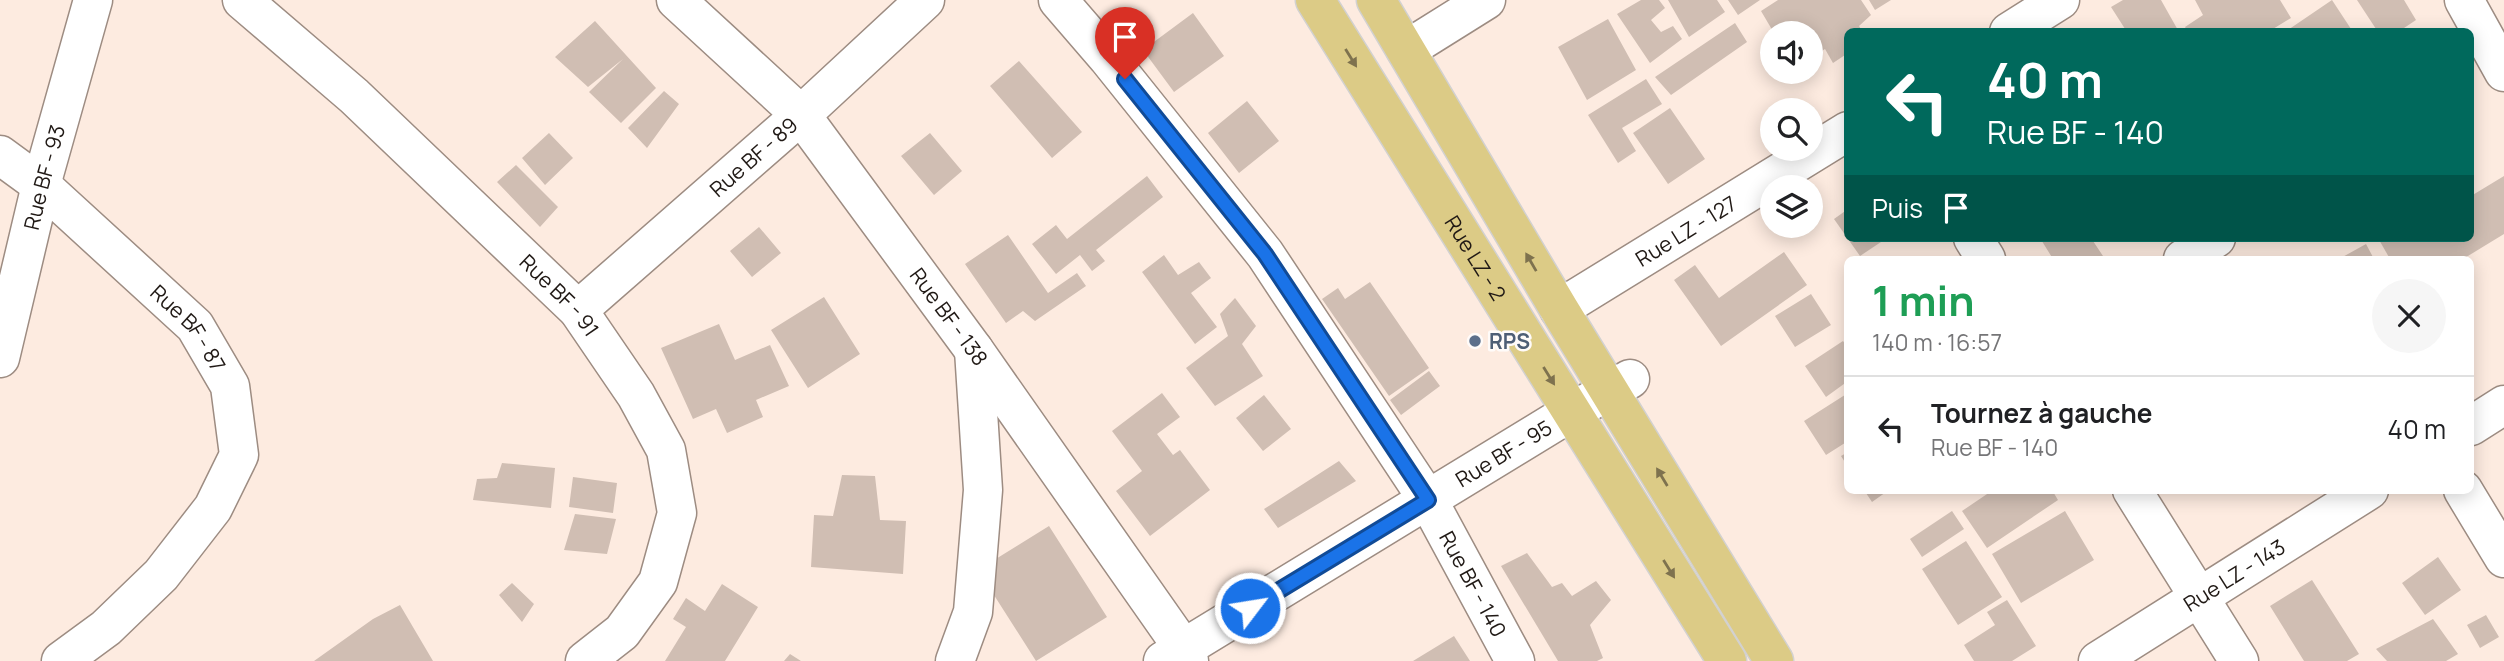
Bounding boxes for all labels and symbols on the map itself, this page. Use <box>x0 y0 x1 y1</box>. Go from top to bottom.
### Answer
pin <box>1095 7 1155 79</box>
one-way arrow <box>1344 48 1357 68</box>
street label: Rue BF - 89 <box>703 110 803 203</box>
street label: Rue BF - 93 <box>17 122 71 233</box>
street label: Rue LZ - 127 <box>1630 189 1742 273</box>
street label: Rue LZ - 2 <box>1439 210 1513 306</box>
street label: Rue BF - 91 <box>514 248 606 342</box>
one-way arrow <box>1525 252 1538 271</box>
street label: Rue BF - 138 <box>904 262 995 371</box>
street label: Rue BF - 87 <box>145 278 232 376</box>
place label: RPS <box>1489 327 1530 355</box>
marker: RPS <box>1467 333 1483 349</box>
one-way arrow <box>1542 366 1555 386</box>
street label: Rue BF - 95 <box>1450 413 1557 493</box>
one-way arrow <box>1656 467 1669 487</box>
street label: Rue BF - 140 <box>1433 526 1513 642</box>
street label: Rue LZ - 143 <box>2178 532 2290 618</box>
one-way arrow <box>1663 559 1676 578</box>
position arrow <box>1213 571 1287 645</box>

